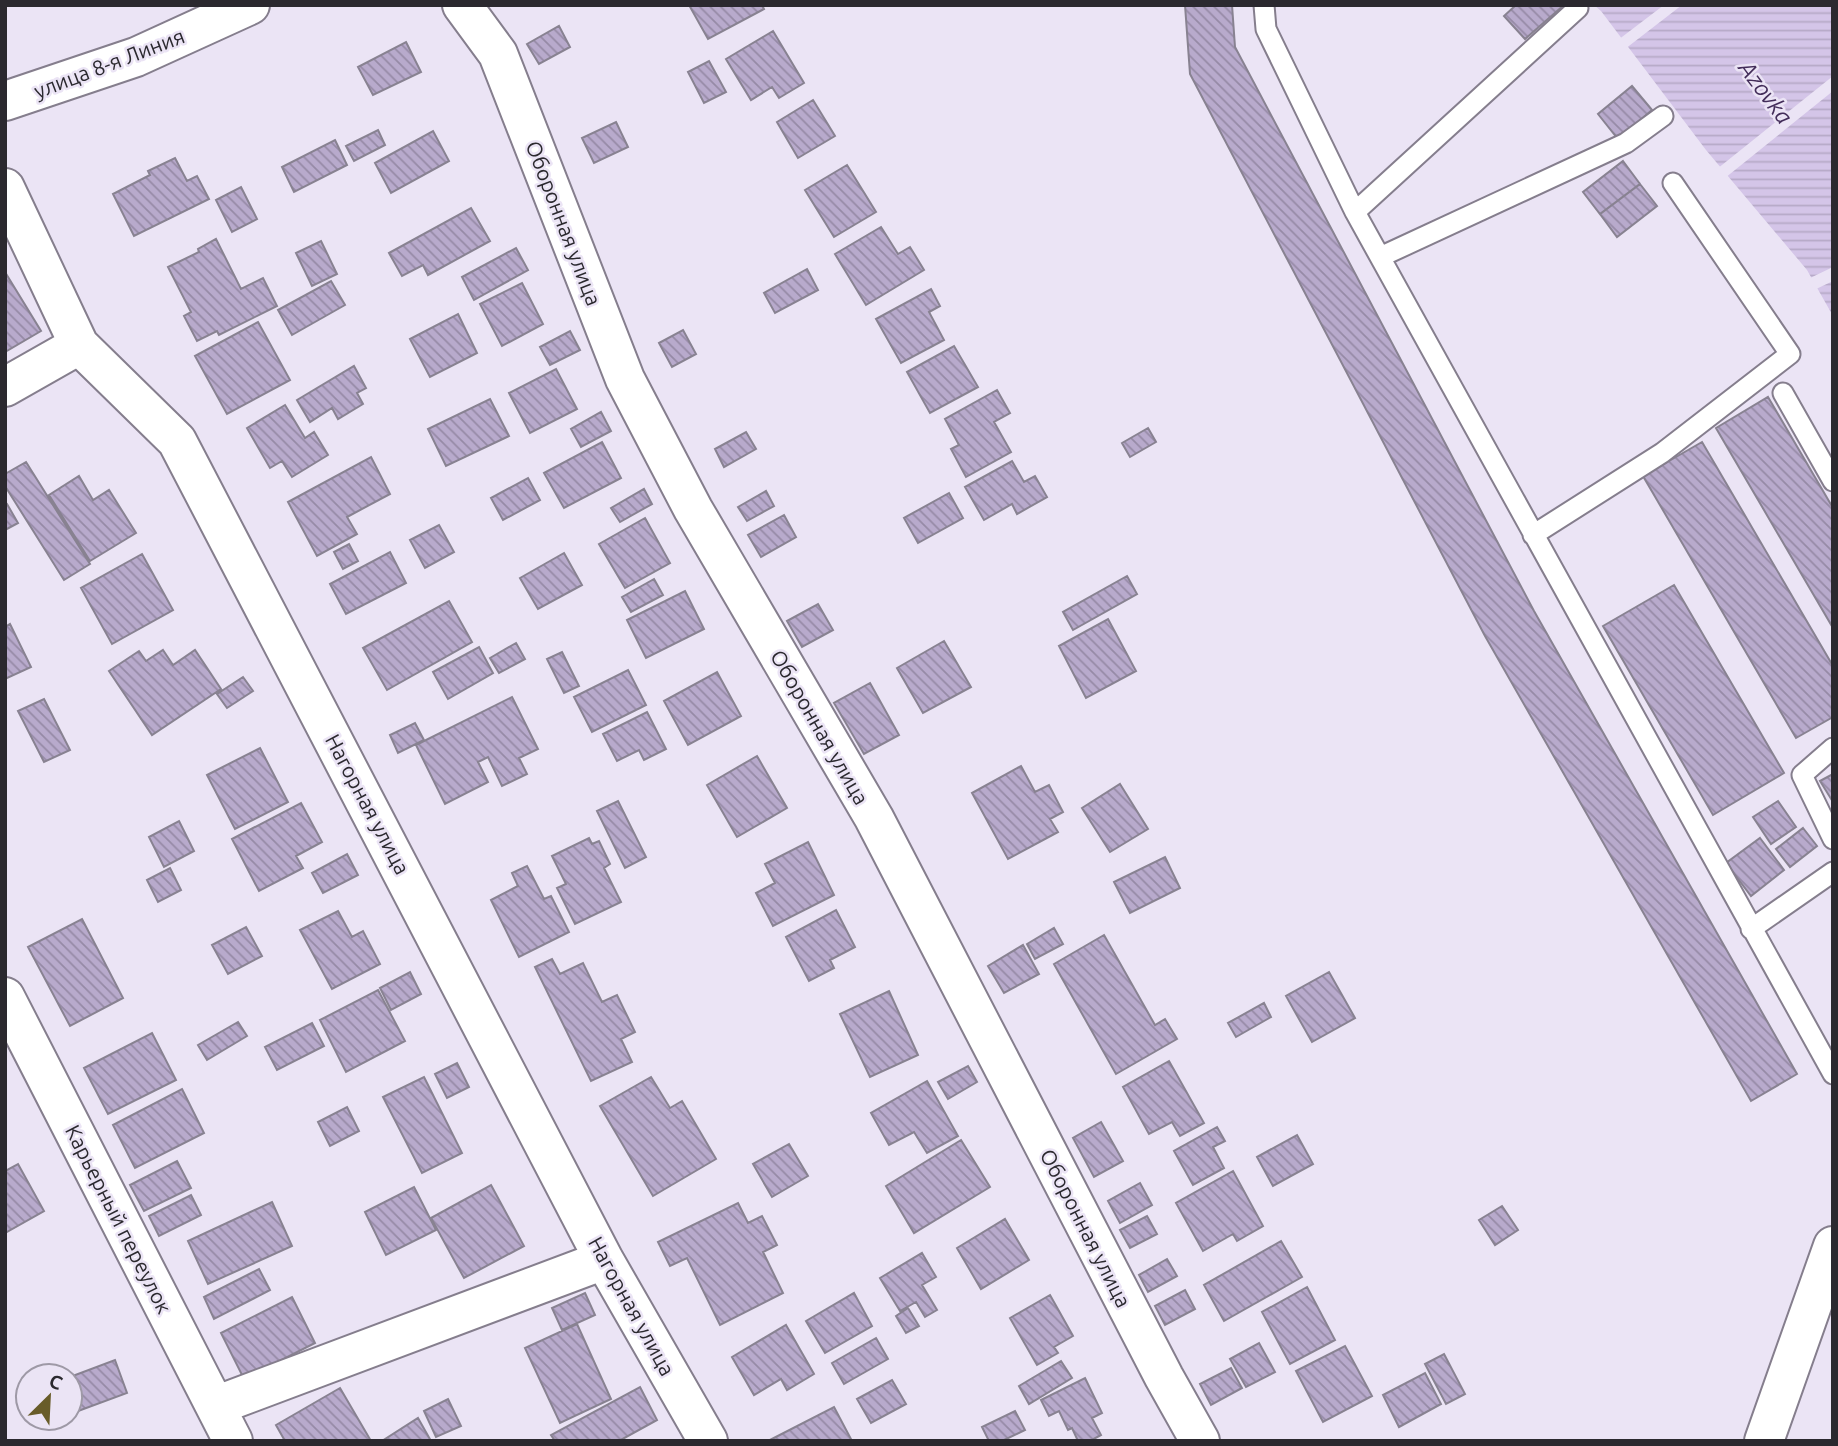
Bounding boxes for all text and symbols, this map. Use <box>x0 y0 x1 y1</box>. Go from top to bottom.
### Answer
street label: улица 8-я Линия <box>30 23 188 103</box>
water label: Azovka <box>1734 55 1798 128</box>
street label: Оборонная улица <box>522 137 606 309</box>
street label: Оборонная улица <box>766 646 874 808</box>
street label: Нагорная улица <box>321 730 415 878</box>
street label: Карьерный переулок <box>61 1121 177 1317</box>
street label: Оборонная улица <box>1036 1145 1136 1311</box>
street label: Нагорная улица <box>584 1232 680 1380</box>
north arrow <box>14 1362 84 1432</box>
text: С <box>46 1369 66 1394</box>

